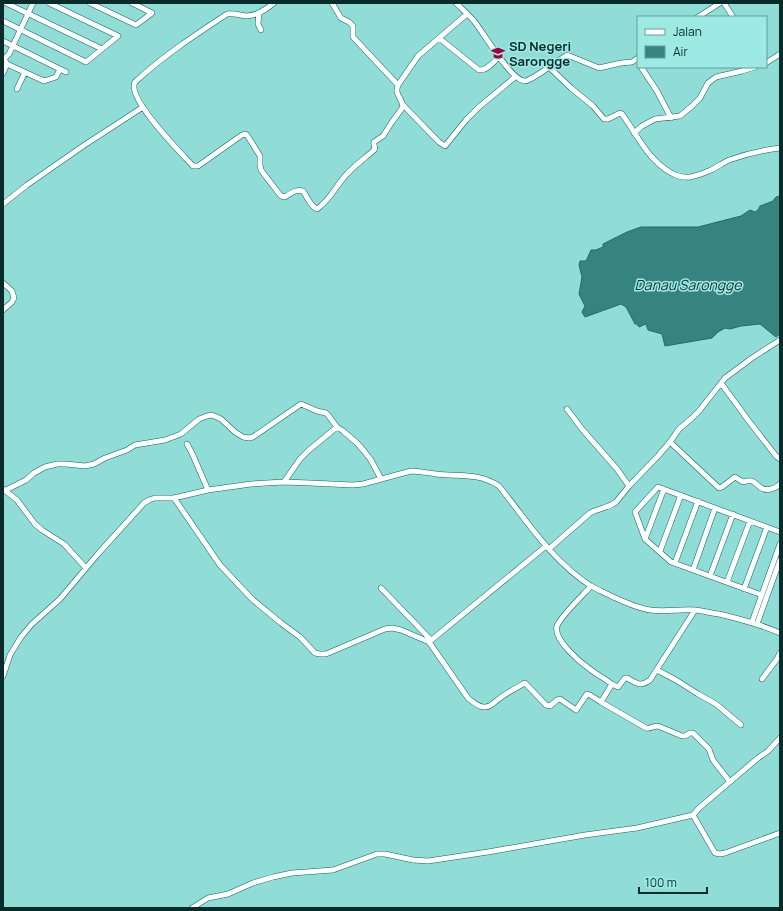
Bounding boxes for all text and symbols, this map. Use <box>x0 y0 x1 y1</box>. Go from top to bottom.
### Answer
legend <box>637 16 767 68</box>
text: Jalan <box>673 23 702 40</box>
place label: SD Negeri Sarongge <box>509 37 571 70</box>
text: Air <box>673 43 688 60</box>
school or university icon: SD Negeri Sarongge <box>490 45 506 61</box>
water label: Danau Sarongge <box>634 275 742 294</box>
scale bar <box>639 869 707 895</box>
text: 100 m <box>645 874 677 891</box>

